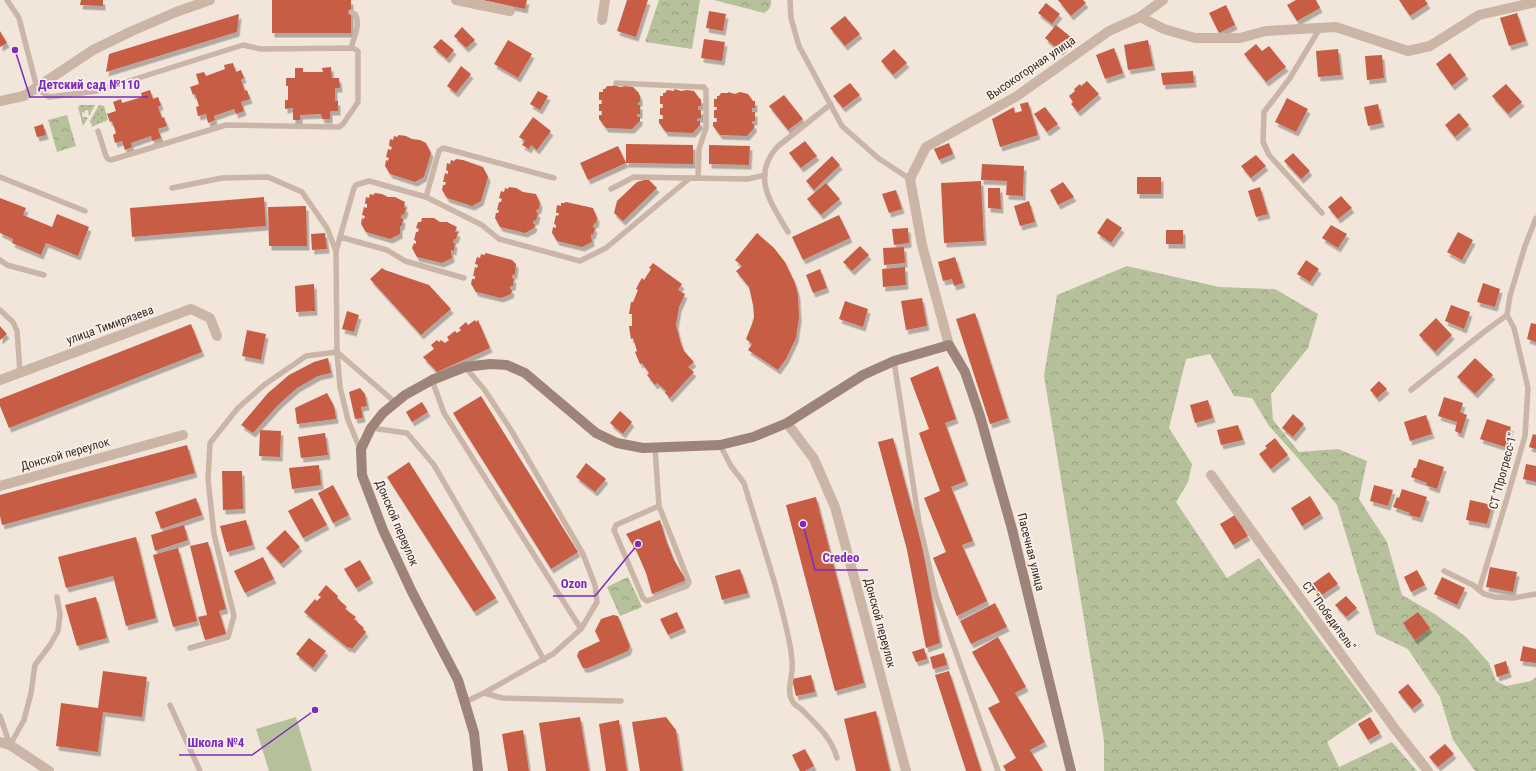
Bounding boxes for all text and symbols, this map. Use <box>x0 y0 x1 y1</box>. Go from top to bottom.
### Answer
street label: Высокогорная улица <box>984 33 1078 103</box>
callout: Детский сад №110 <box>30 72 148 97</box>
text: Детский сад №110 <box>38 77 140 92</box>
street label: улица Тимирязева <box>65 303 156 347</box>
street label: СТ "Прогресс-1" <box>1486 431 1520 511</box>
street label: Донской переулок <box>19 435 111 473</box>
street label: Донской переулок <box>373 478 422 568</box>
street label: Пасечная улица <box>1015 512 1047 593</box>
callout: Credeo <box>815 545 868 570</box>
text: Credeo <box>823 550 860 565</box>
callout: Ozon <box>553 571 595 596</box>
text: Ozon <box>561 576 587 591</box>
street label: Донской переулок <box>861 577 899 669</box>
street label: СТ "Победитель" <box>1299 579 1359 653</box>
callout: Школа №4 <box>179 730 252 755</box>
text: Школа №4 <box>188 735 245 750</box>

